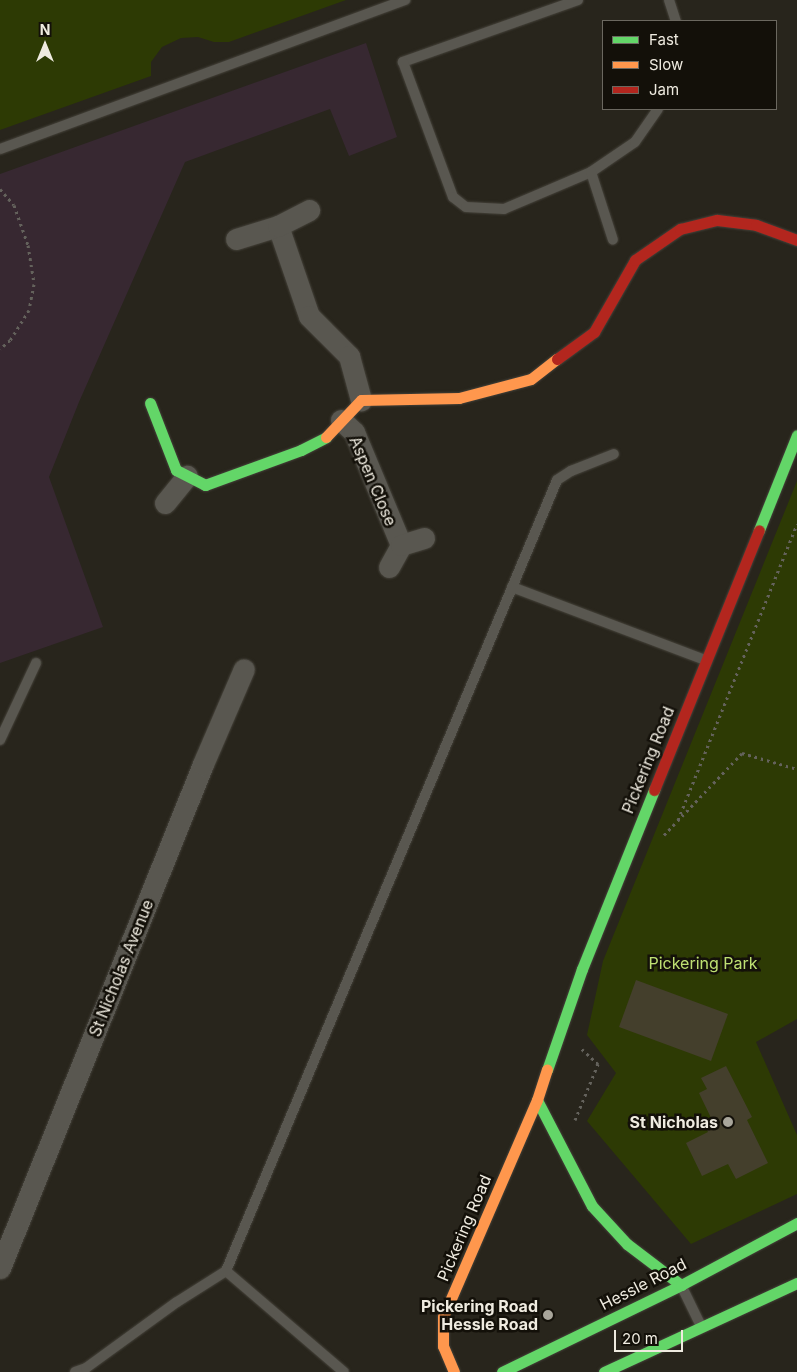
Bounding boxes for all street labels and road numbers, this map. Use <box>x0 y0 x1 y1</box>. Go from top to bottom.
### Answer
street label: Aspen Close <box>346 433 400 529</box>
street label: Pickering Road <box>618 704 678 816</box>
street label: St Nicholas Avenue <box>85 897 157 1039</box>
street label: Pickering Road <box>433 1172 495 1284</box>
street label: Hessle Road <box>597 1254 689 1314</box>

